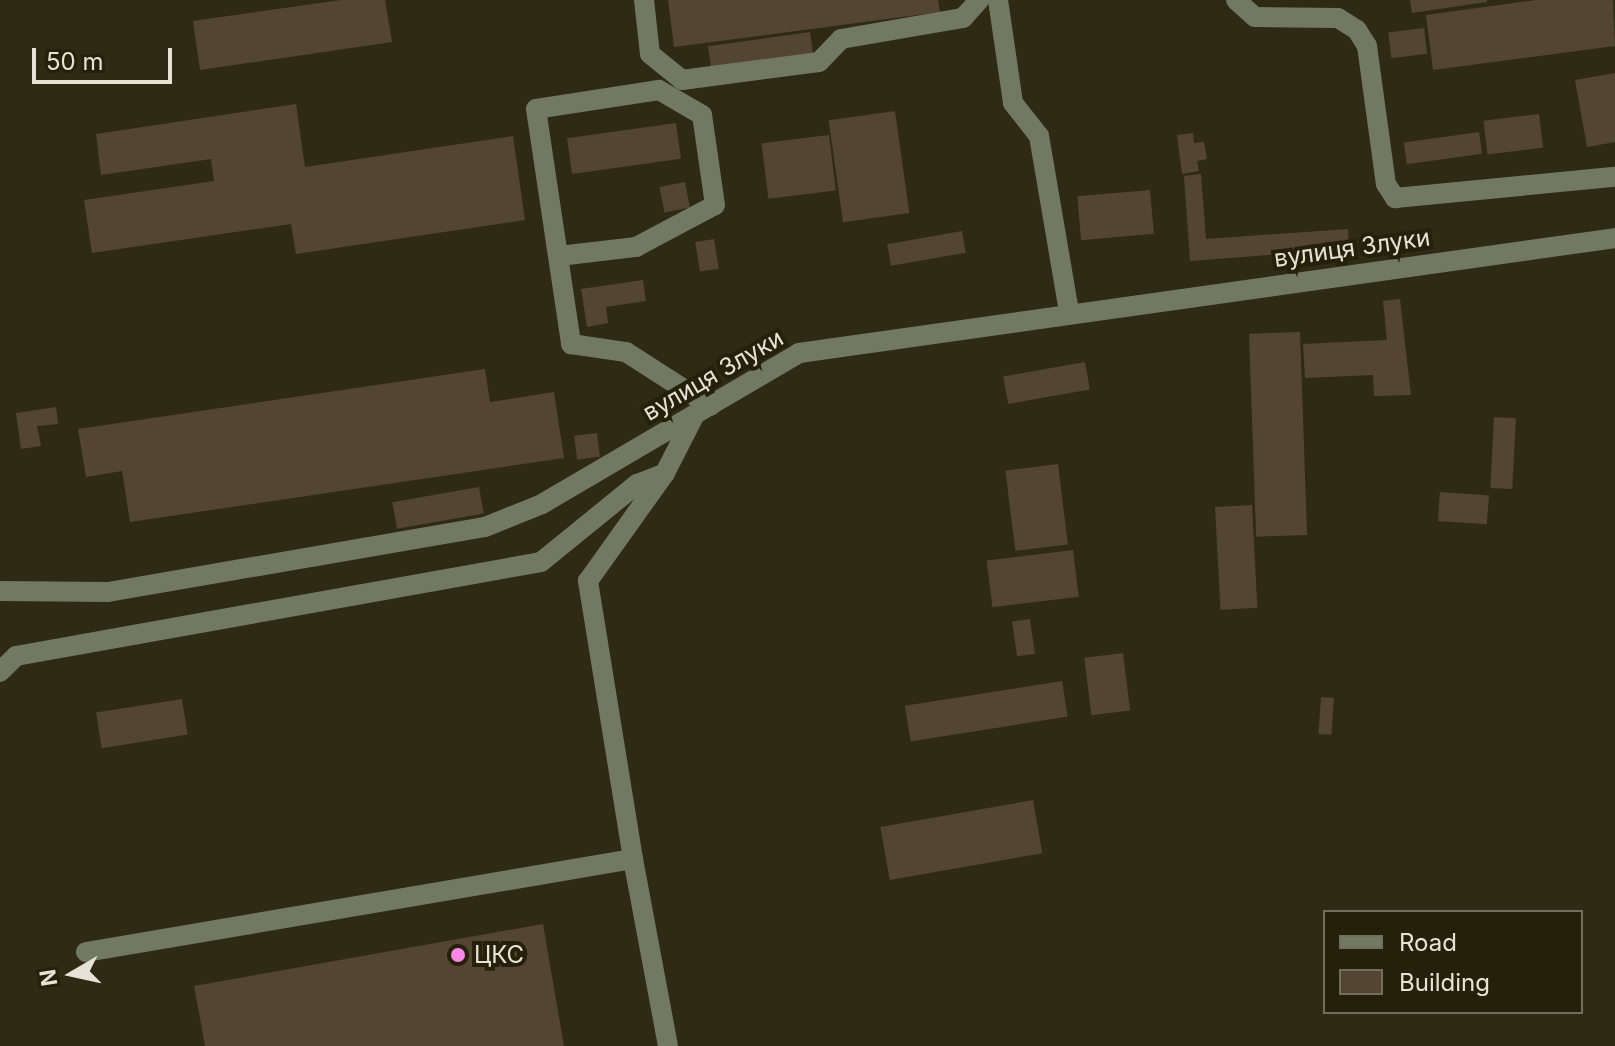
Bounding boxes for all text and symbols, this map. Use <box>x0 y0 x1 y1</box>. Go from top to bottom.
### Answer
scale bar <box>36 32 176 82</box>
text: 50 m <box>46 47 104 76</box>
street label: вулиця Злуки <box>1272 223 1432 273</box>
street label: вулиця Злуки <box>638 323 788 427</box>
legend <box>1323 910 1583 1014</box>
text: Road <box>1399 928 1457 957</box>
north arrow <box>32 934 112 1014</box>
place label: ЦКС <box>474 941 524 969</box>
marker: ЦКС <box>449 946 467 964</box>
text: N <box>34 967 62 988</box>
text: Building <box>1399 968 1490 997</box>

